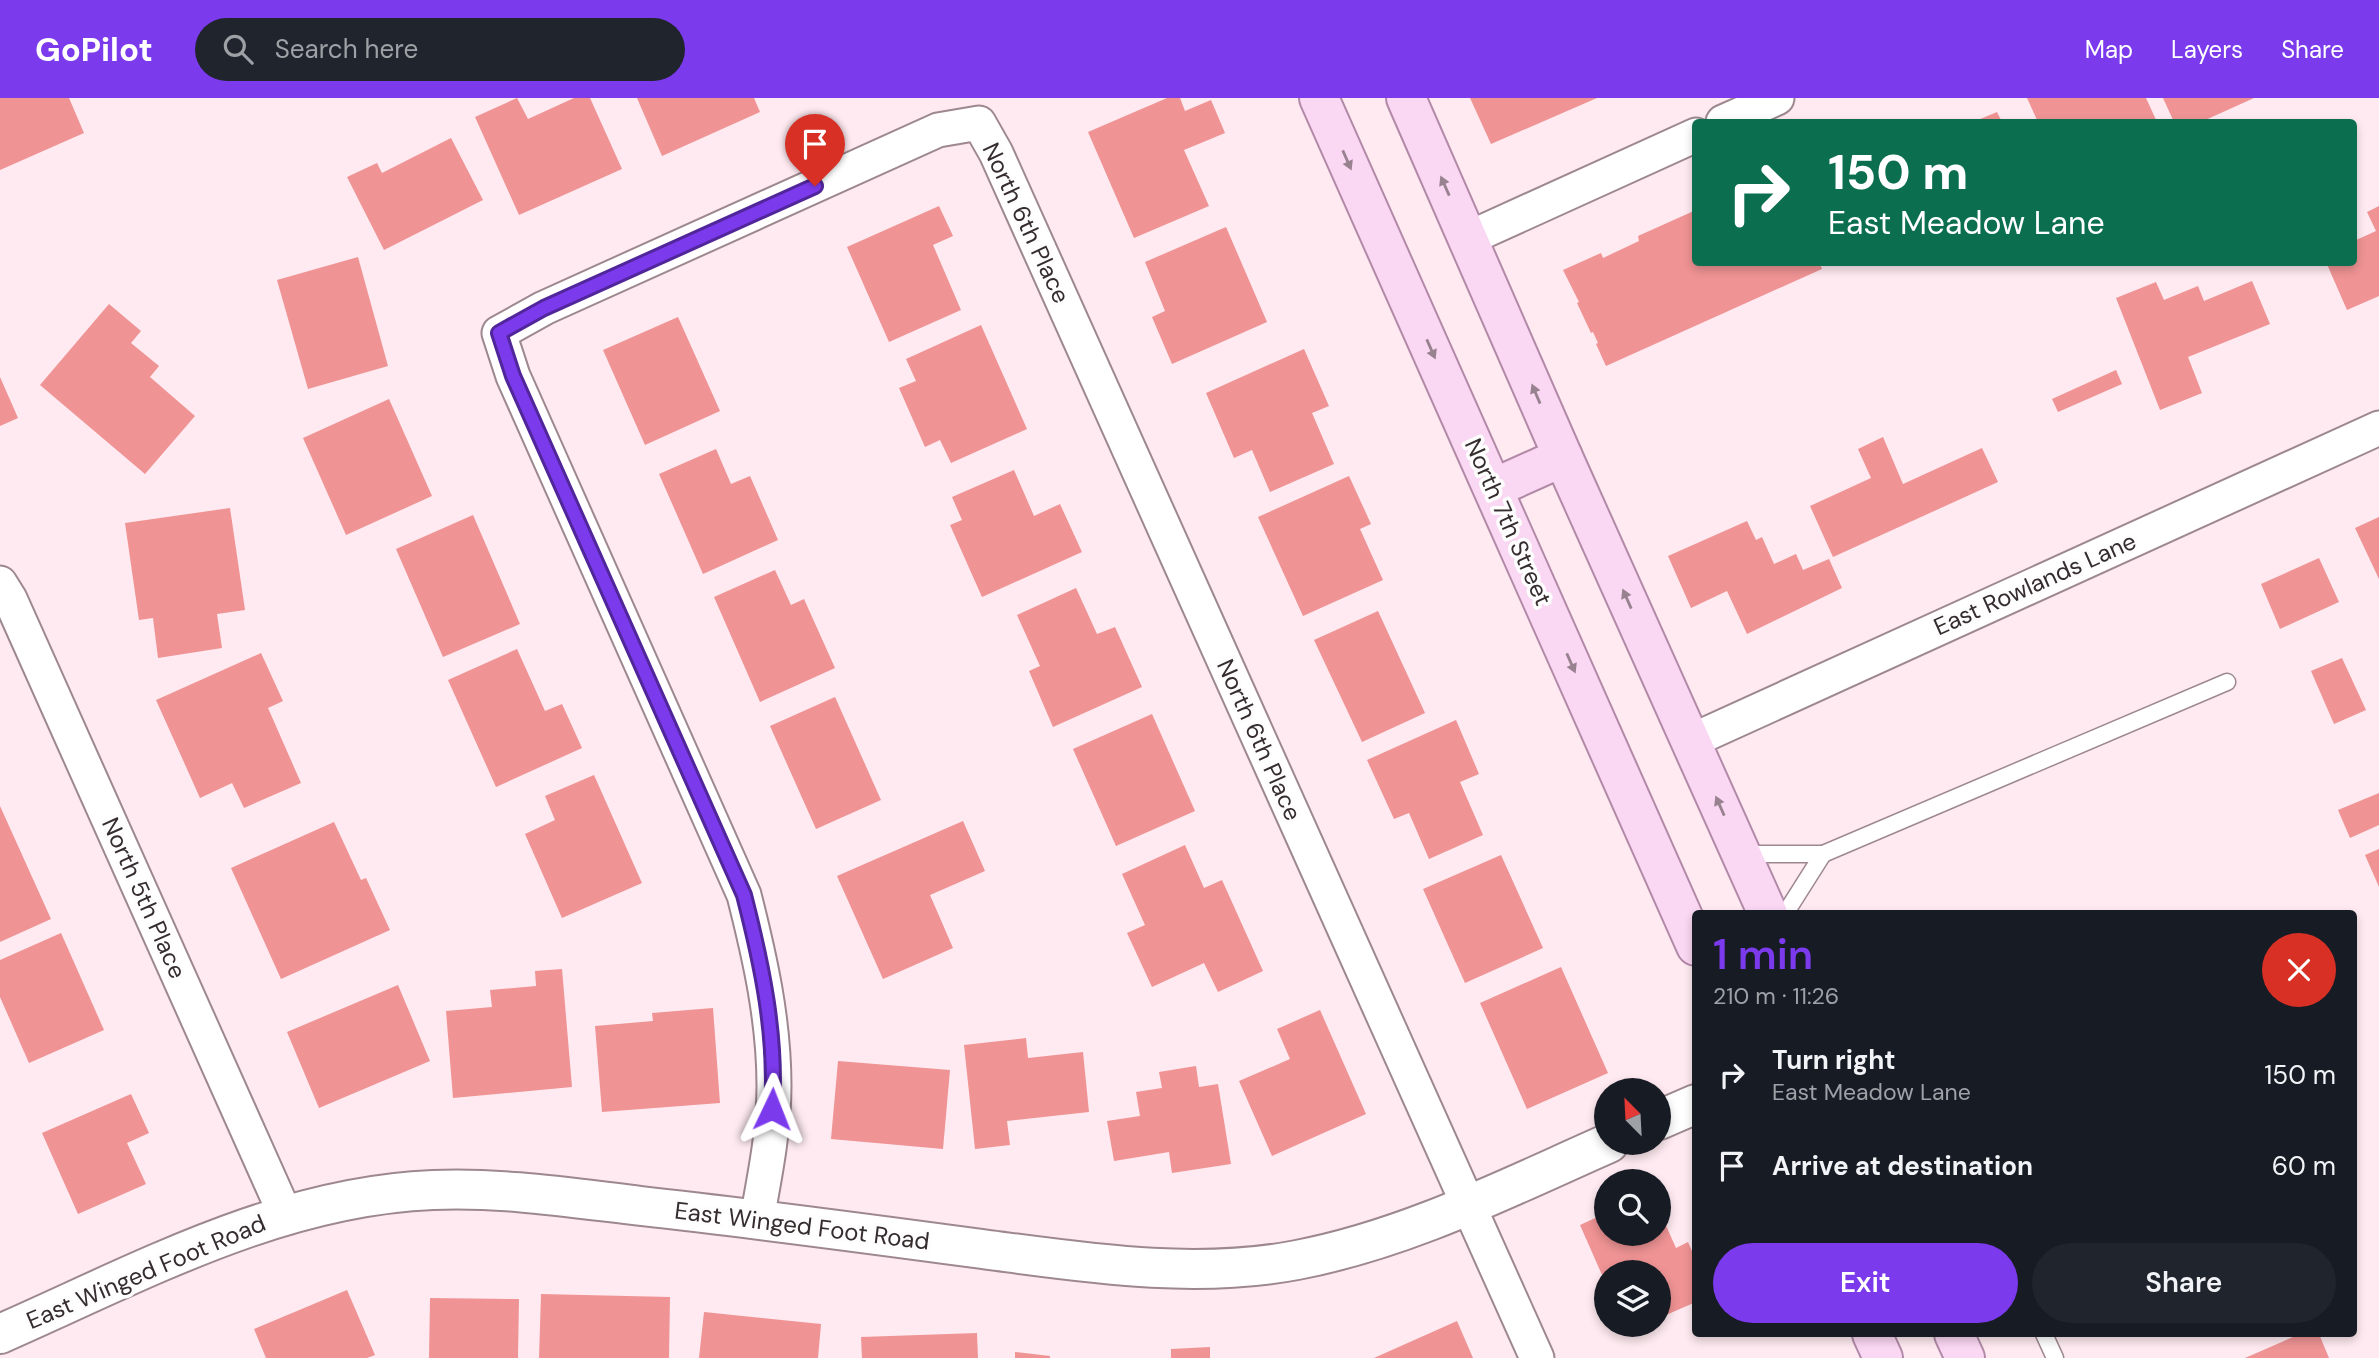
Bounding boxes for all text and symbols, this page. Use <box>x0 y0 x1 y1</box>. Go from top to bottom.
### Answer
search box <box>195 18 685 81</box>
text: GoPilot <box>35 28 153 71</box>
icon: search <box>219 30 257 68</box>
text: Search here <box>275 32 418 66</box>
text: Map <box>2085 34 2133 65</box>
text: Layers <box>2171 34 2243 65</box>
text: Share <box>2281 34 2344 65</box>
pin <box>785 114 845 186</box>
icon: arrive <box>796 125 834 163</box>
street label: North 6th Place <box>976 138 1077 308</box>
text: 150 m <box>1828 140 1968 204</box>
icon: right <box>1713 147 1804 238</box>
one-way arrow <box>1342 150 1353 171</box>
one-way arrow <box>1439 176 1451 196</box>
text: East Meadow Lane <box>1828 202 2105 244</box>
one-way arrow <box>1425 339 1437 359</box>
one-way arrow <box>1530 384 1541 405</box>
street label: North 7th Street <box>1458 433 1559 610</box>
street label: East Rowlands Lane <box>1929 525 2141 642</box>
one-way arrow <box>1621 589 1633 609</box>
one-way arrow <box>1565 653 1577 673</box>
street label: North 6th Place <box>1210 654 1309 825</box>
one-way arrow <box>1714 796 1726 816</box>
street label: North 5th Place <box>95 812 194 983</box>
text: 1 min <box>1713 927 1813 982</box>
button: close <box>2262 933 2336 1007</box>
text: 210 m · 11:26 <box>1713 981 1839 1011</box>
text: Turn right <box>1772 1043 1896 1077</box>
icon: right <box>1713 1056 1751 1094</box>
text: 150 m <box>2264 1058 2336 1092</box>
position arrow <box>735 1072 809 1146</box>
text: East Meadow Lane <box>1772 1077 1971 1107</box>
north arrow <box>1594 1078 1671 1155</box>
map controls <box>1594 1078 1671 1337</box>
icon: arrive <box>1713 1147 1751 1185</box>
text: Arrive at destination <box>1772 1149 2033 1183</box>
text: 60 m <box>2272 1149 2336 1183</box>
button: search <box>1594 1169 1671 1246</box>
street label: East Winged Foot Road <box>673 1194 931 1257</box>
street label: East Winged Foot Road <box>22 1207 270 1336</box>
button: Exit <box>1713 1243 2018 1323</box>
button: Share <box>2032 1243 2336 1323</box>
button: layers <box>1594 1260 1671 1337</box>

